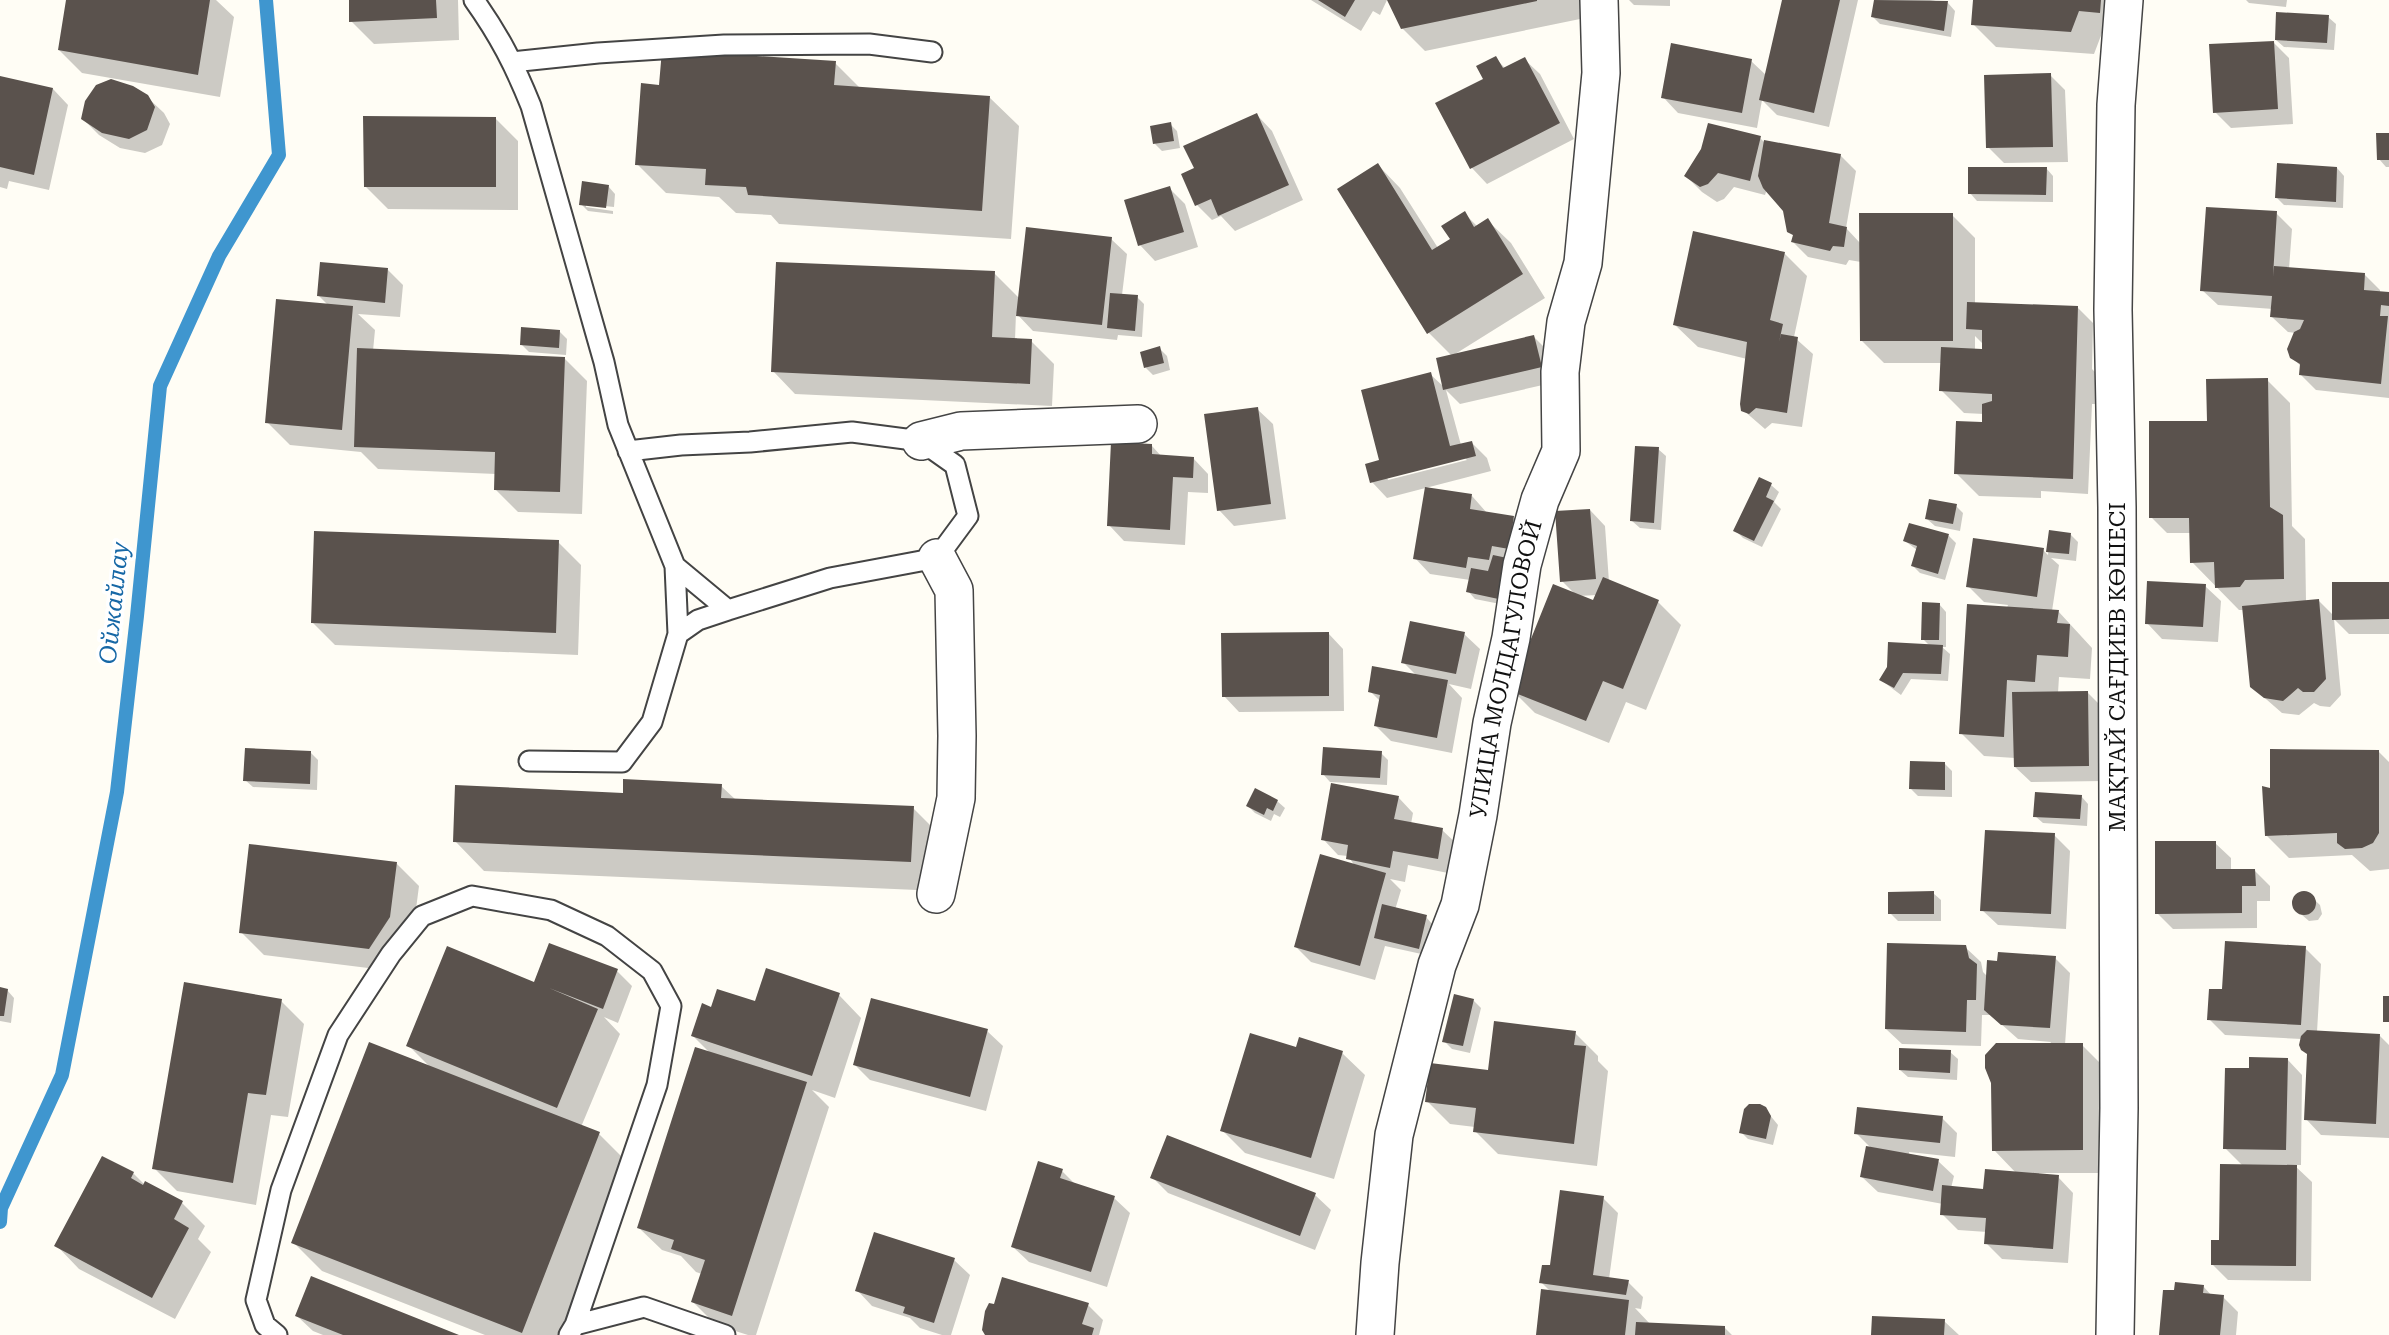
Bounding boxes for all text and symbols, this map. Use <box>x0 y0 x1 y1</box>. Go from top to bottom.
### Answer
street label: МАҚТАЙ САҒДИЕВ КӨШЕСІ <box>2104 502 2131 832</box>
street label: УЛИЦА МОЛДАГУЛОВОЙ <box>1465 517 1548 820</box>
water label: Ойжайлау <box>94 540 134 665</box>

